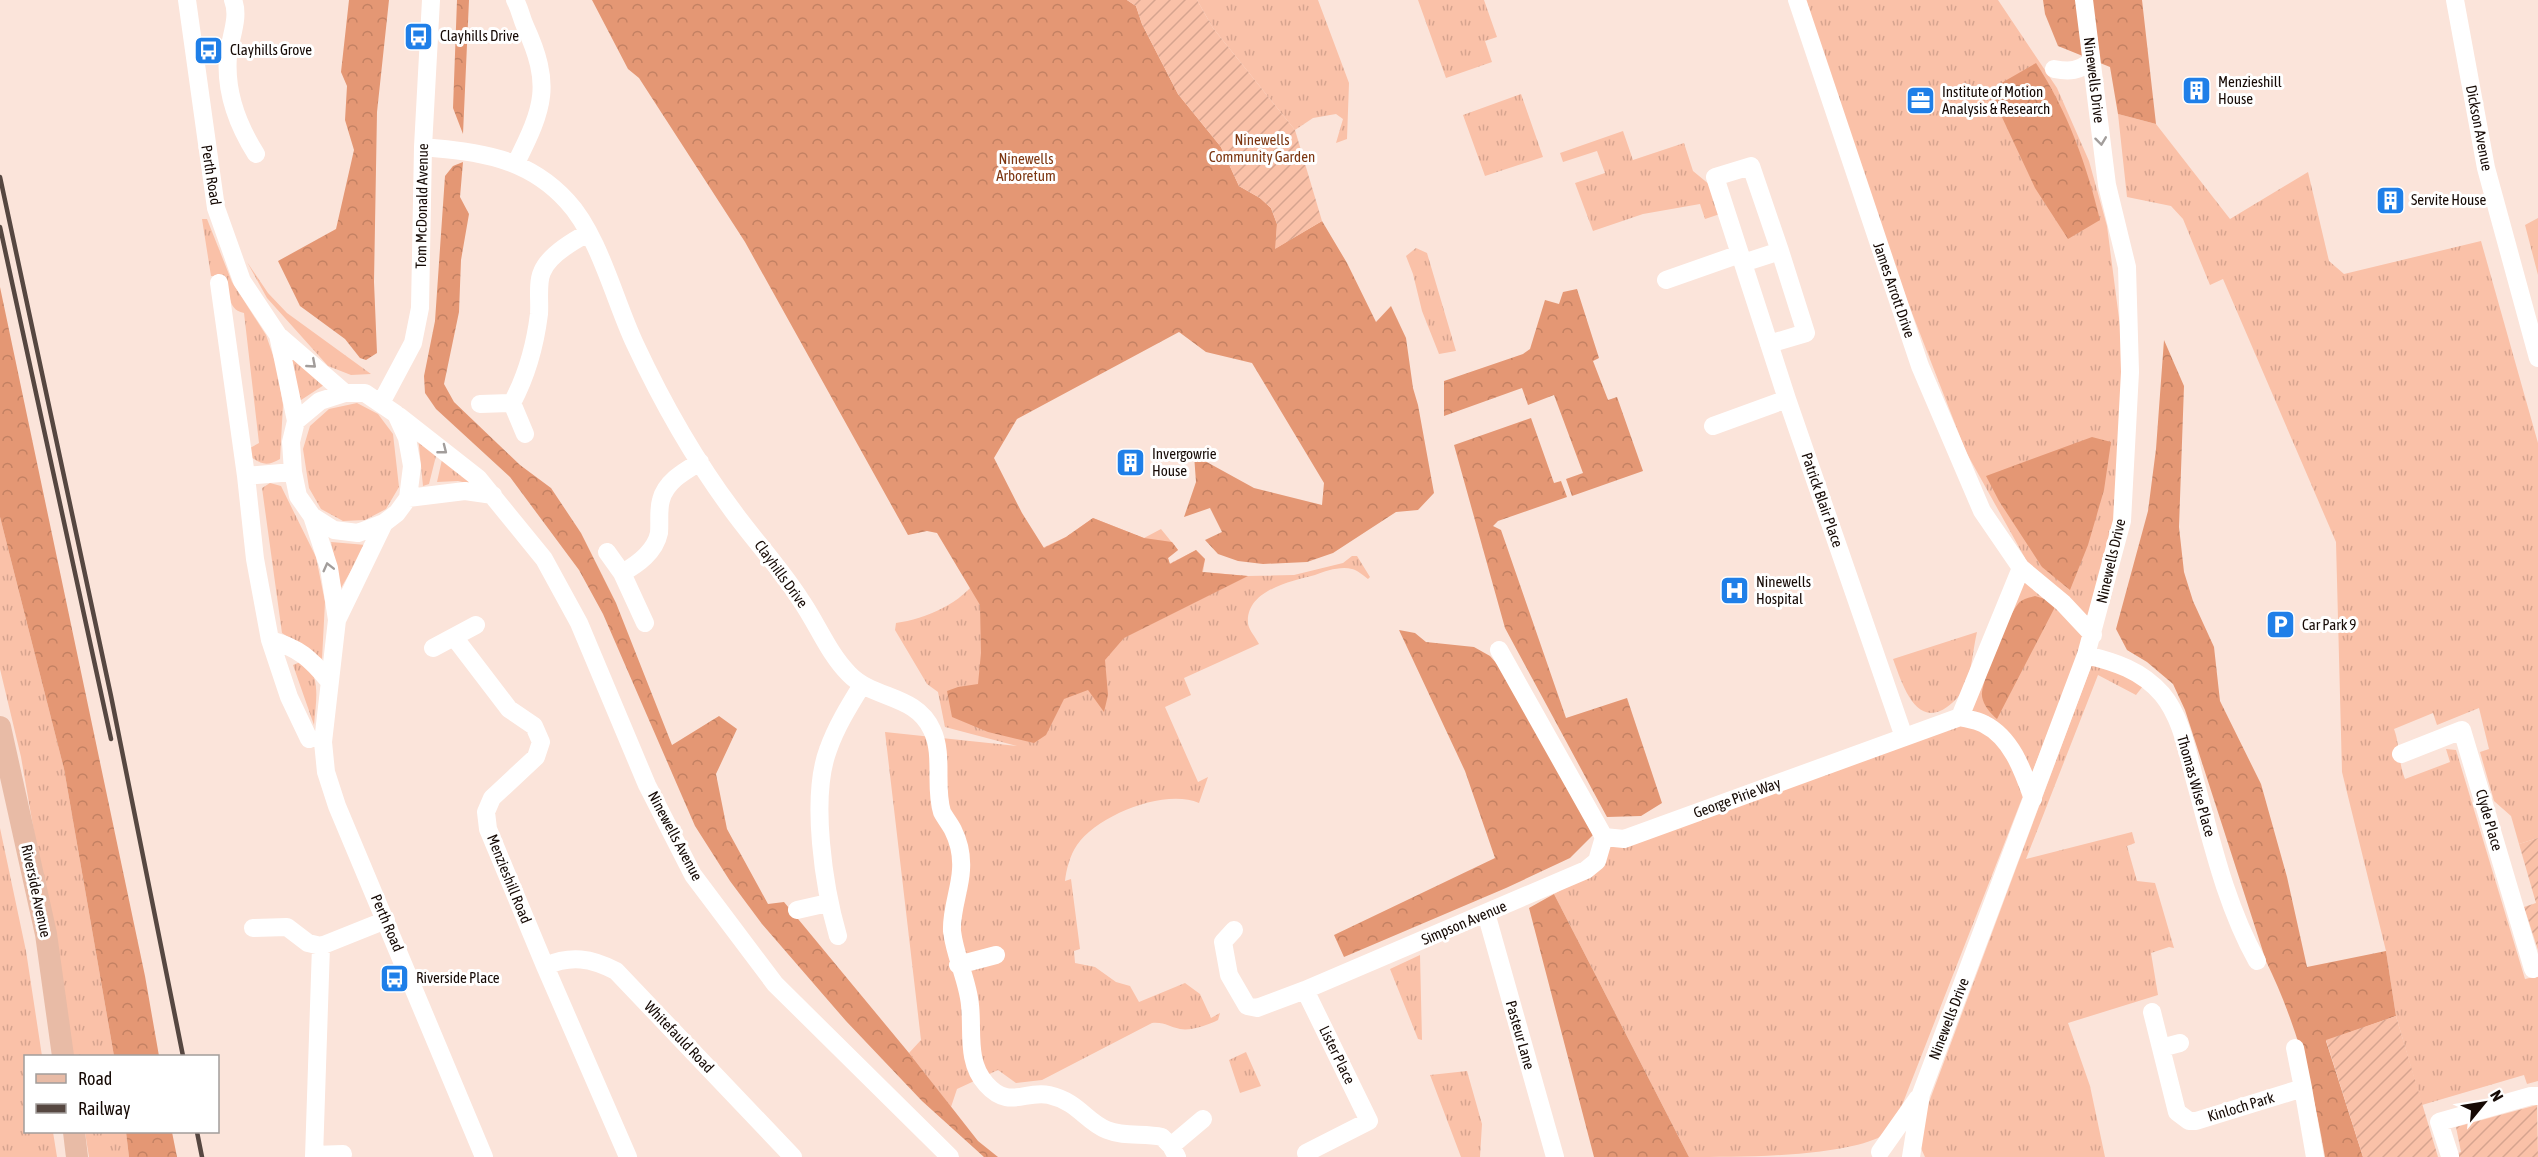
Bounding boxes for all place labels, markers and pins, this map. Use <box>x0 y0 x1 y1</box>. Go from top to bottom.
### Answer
bus stop icon: Clayhills Drive <box>403 20 435 52</box>
place label: Clayhills Drive <box>440 27 519 44</box>
bus stop icon: Clayhills Grove <box>193 34 225 66</box>
place label: Clayhills Grove <box>230 41 312 58</box>
place label: Menzieshill House <box>2218 73 2282 107</box>
building icon: Menzieshill House <box>2181 75 2213 107</box>
place label: Institute of Motion Analysis & Research <box>1942 83 2050 117</box>
office icon: Institute of Motion Analysis & Research <box>1905 85 1937 117</box>
building icon: Servite House <box>2374 184 2406 216</box>
place label: Servite House <box>2411 191 2487 208</box>
place label: Invergowrie House <box>1152 445 1217 479</box>
building icon: Invergowrie House <box>1115 447 1147 479</box>
place label: Ninewells Hospital <box>1756 573 1811 607</box>
hospital icon: Ninewells Hospital <box>1719 575 1751 607</box>
parking icon: Car Park 9 <box>2265 609 2297 641</box>
place label: Car Park 9 <box>2302 616 2356 633</box>
bus stop icon: Riverside Place <box>379 962 411 994</box>
place label: Riverside Place <box>416 969 500 986</box>

